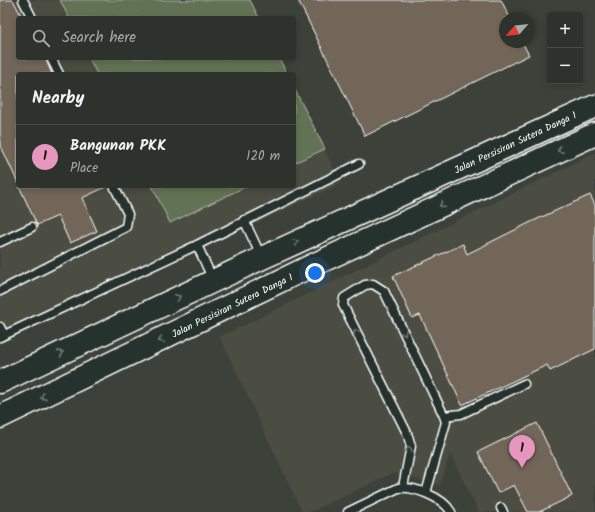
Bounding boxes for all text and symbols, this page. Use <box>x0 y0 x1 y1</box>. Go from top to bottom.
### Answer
north arrow <box>499 12 535 48</box>
map controls <box>547 12 583 84</box>
button: + <box>547 12 583 48</box>
search box <box>16 16 296 60</box>
text: Search here <box>62 26 136 50</box>
icon: search <box>30 27 52 49</box>
button: − <box>547 48 583 84</box>
text: Nearby <box>32 85 84 112</box>
street label: Jalan Persisiran Sutera Danga 1 <box>452 107 579 178</box>
text: Bangunan PKK <box>70 134 166 158</box>
one-way arrow <box>556 145 564 153</box>
text: 1 <box>43 146 47 167</box>
text: 120 m <box>246 146 280 167</box>
text: Place <box>70 158 98 179</box>
one-way arrow <box>439 200 446 208</box>
one-way arrow <box>291 239 299 247</box>
your location <box>305 263 325 283</box>
street label: Jalan Persisiran Sutera Danga 1 <box>169 269 296 342</box>
one-way arrow <box>174 294 181 302</box>
one-way arrow <box>353 328 361 336</box>
one-way arrow <box>399 329 407 337</box>
one-way arrow <box>157 335 165 343</box>
one-way arrow <box>56 350 64 358</box>
one-way arrow <box>40 392 48 400</box>
pin: 1 <box>509 435 535 468</box>
one-way arrow <box>405 446 414 452</box>

